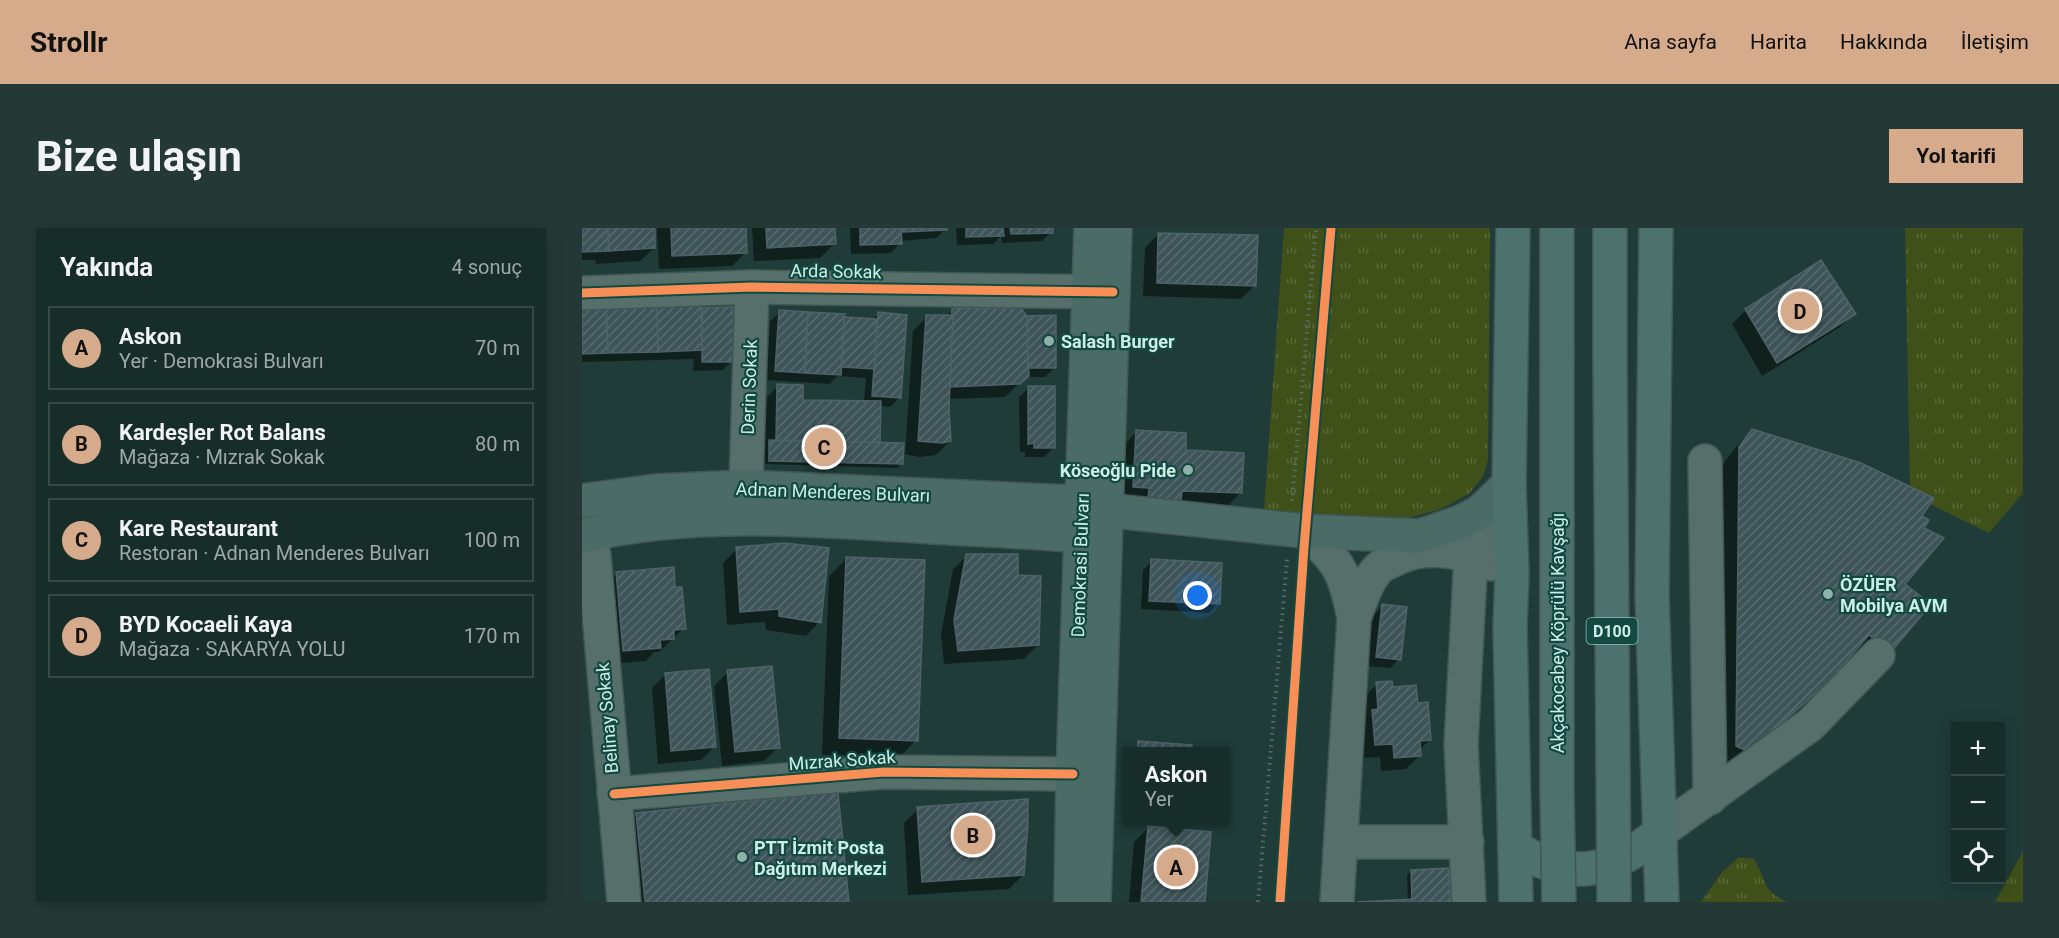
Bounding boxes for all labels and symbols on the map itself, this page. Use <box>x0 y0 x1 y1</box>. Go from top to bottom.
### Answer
street label: Arda Sokak <box>790 260 883 282</box>
pin: D <box>1780 288 1820 334</box>
place label: Salash Burger <box>1061 331 1175 352</box>
marker: Salash Burger <box>1042 334 1056 348</box>
street label: Derin Sokak <box>737 338 761 435</box>
pin: C <box>804 424 844 470</box>
place label: Köseoğlu Pide <box>1060 460 1176 481</box>
marker: Köseoğlu Pide <box>1181 463 1195 477</box>
street label: Adnan Menderes Bulvarı <box>735 478 931 506</box>
street label: Demokrasi Bulvarı <box>1067 492 1093 638</box>
street label: Akçakocabey Köprülü Kavşağı <box>1547 513 1568 753</box>
place label: ÖZÜER Mobilya AVM <box>1840 574 1948 616</box>
your location <box>1183 581 1212 610</box>
marker: ÖZÜER Mobilya AVM <box>1821 587 1835 601</box>
road number: D100 <box>1586 618 1638 644</box>
street label: Belinay Sokak <box>592 661 622 774</box>
street label: Mızrak Sokak <box>788 746 897 774</box>
pin: B <box>954 812 992 858</box>
place label: PTT İzmit Posta Dağıtım Merkezi <box>754 837 887 879</box>
pin: A <box>1156 844 1196 890</box>
marker: PTT İzmit Posta Dağıtım Merkezi <box>735 850 749 864</box>

